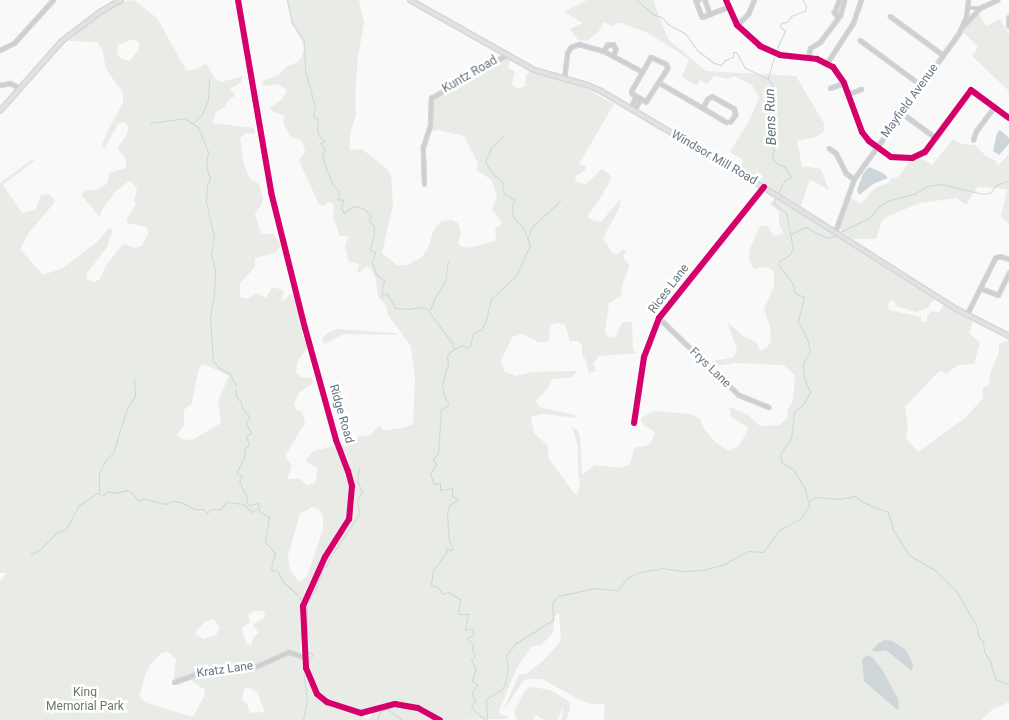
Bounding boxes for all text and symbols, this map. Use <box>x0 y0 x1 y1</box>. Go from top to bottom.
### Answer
street label: Kuntz Road <box>440 54 500 96</box>
street label: Mayfield Avenue <box>878 61 942 141</box>
water label: Bens Run <box>761 88 779 146</box>
street label: Windsor Mill Road <box>668 128 760 188</box>
street label: Rices Lane <box>646 261 692 317</box>
street label: Frys Lane <box>686 345 734 391</box>
street label: Ridge Road <box>326 383 356 445</box>
street label: Kratz Lane <box>196 659 254 681</box>
park label: King Memorial Park <box>46 686 124 714</box>

